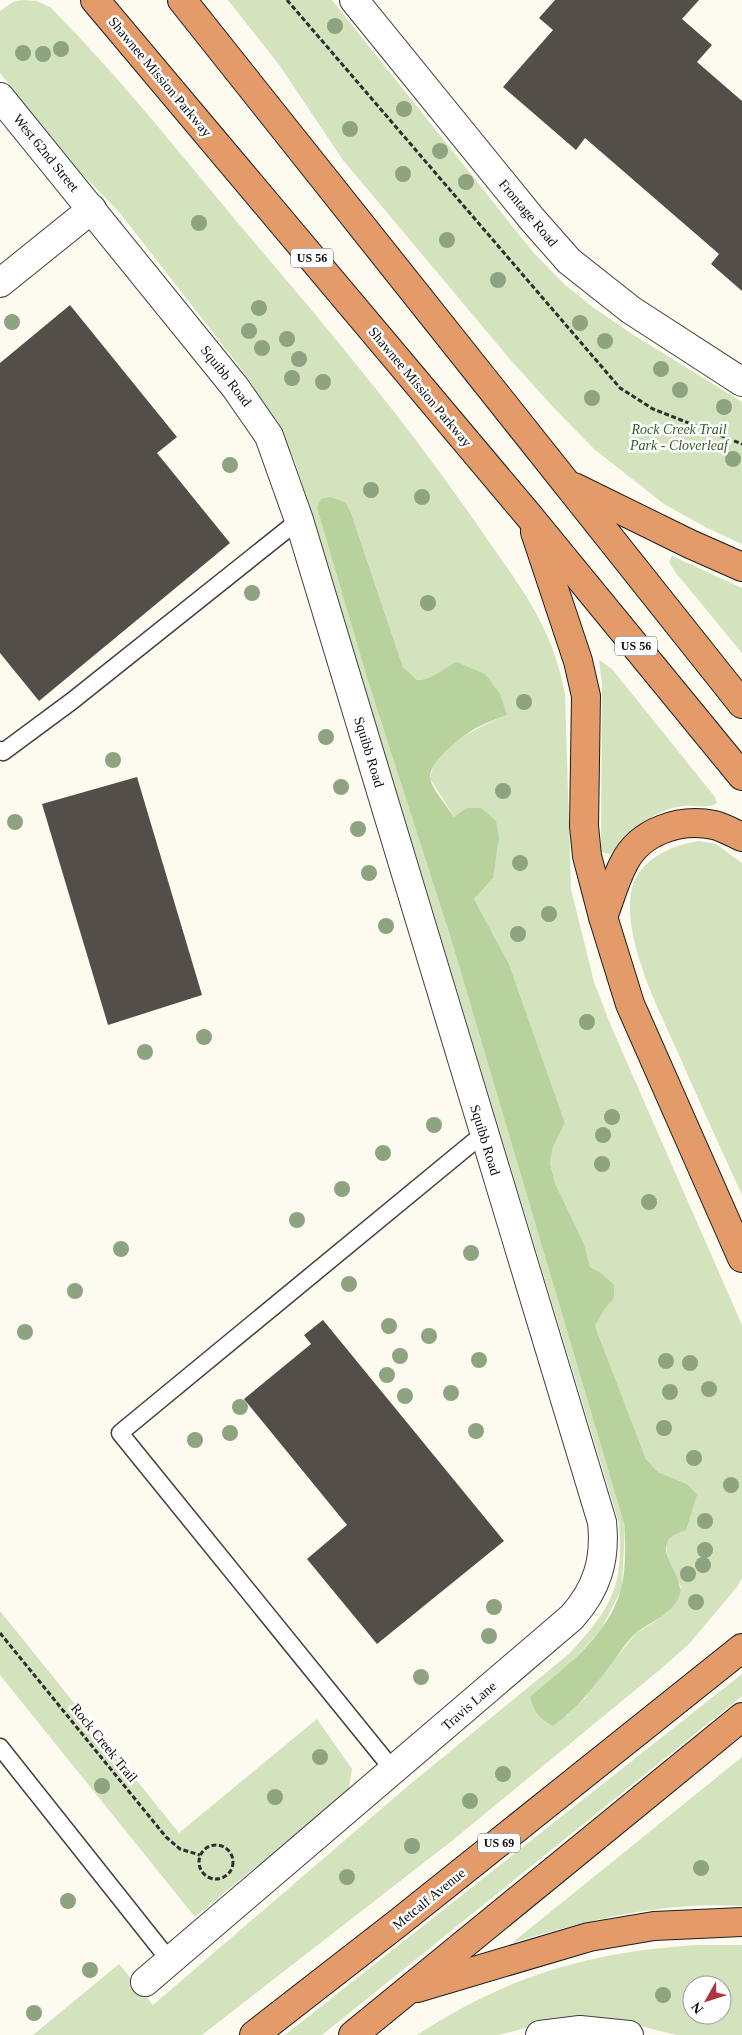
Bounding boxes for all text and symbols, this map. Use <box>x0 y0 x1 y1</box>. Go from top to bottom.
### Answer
street label: Shawnee Mission Parkway <box>106 14 214 140</box>
street label: West 62nd Street <box>10 111 82 195</box>
street label: Frontage Road <box>496 176 560 250</box>
road number: US 56 <box>291 248 333 268</box>
street label: Shawnee Mission Parkway <box>366 324 474 450</box>
street label: Squibb Road <box>198 343 254 409</box>
park label: Rock Creek Trail Park - Cloverleaf <box>629 422 730 453</box>
road number: US 56 <box>615 636 657 656</box>
street label: Squibb Road <box>351 715 387 789</box>
street label: Squibb Road <box>467 1103 503 1177</box>
street label: Travis Lane <box>439 1678 499 1734</box>
street label: Rock Creek Trail <box>68 1701 140 1785</box>
road number: US 69 <box>478 1834 520 1852</box>
street label: Metcalf Avenue <box>390 1865 468 1933</box>
north arrow <box>682 1975 732 2025</box>
text: N <box>688 1999 706 2017</box>

